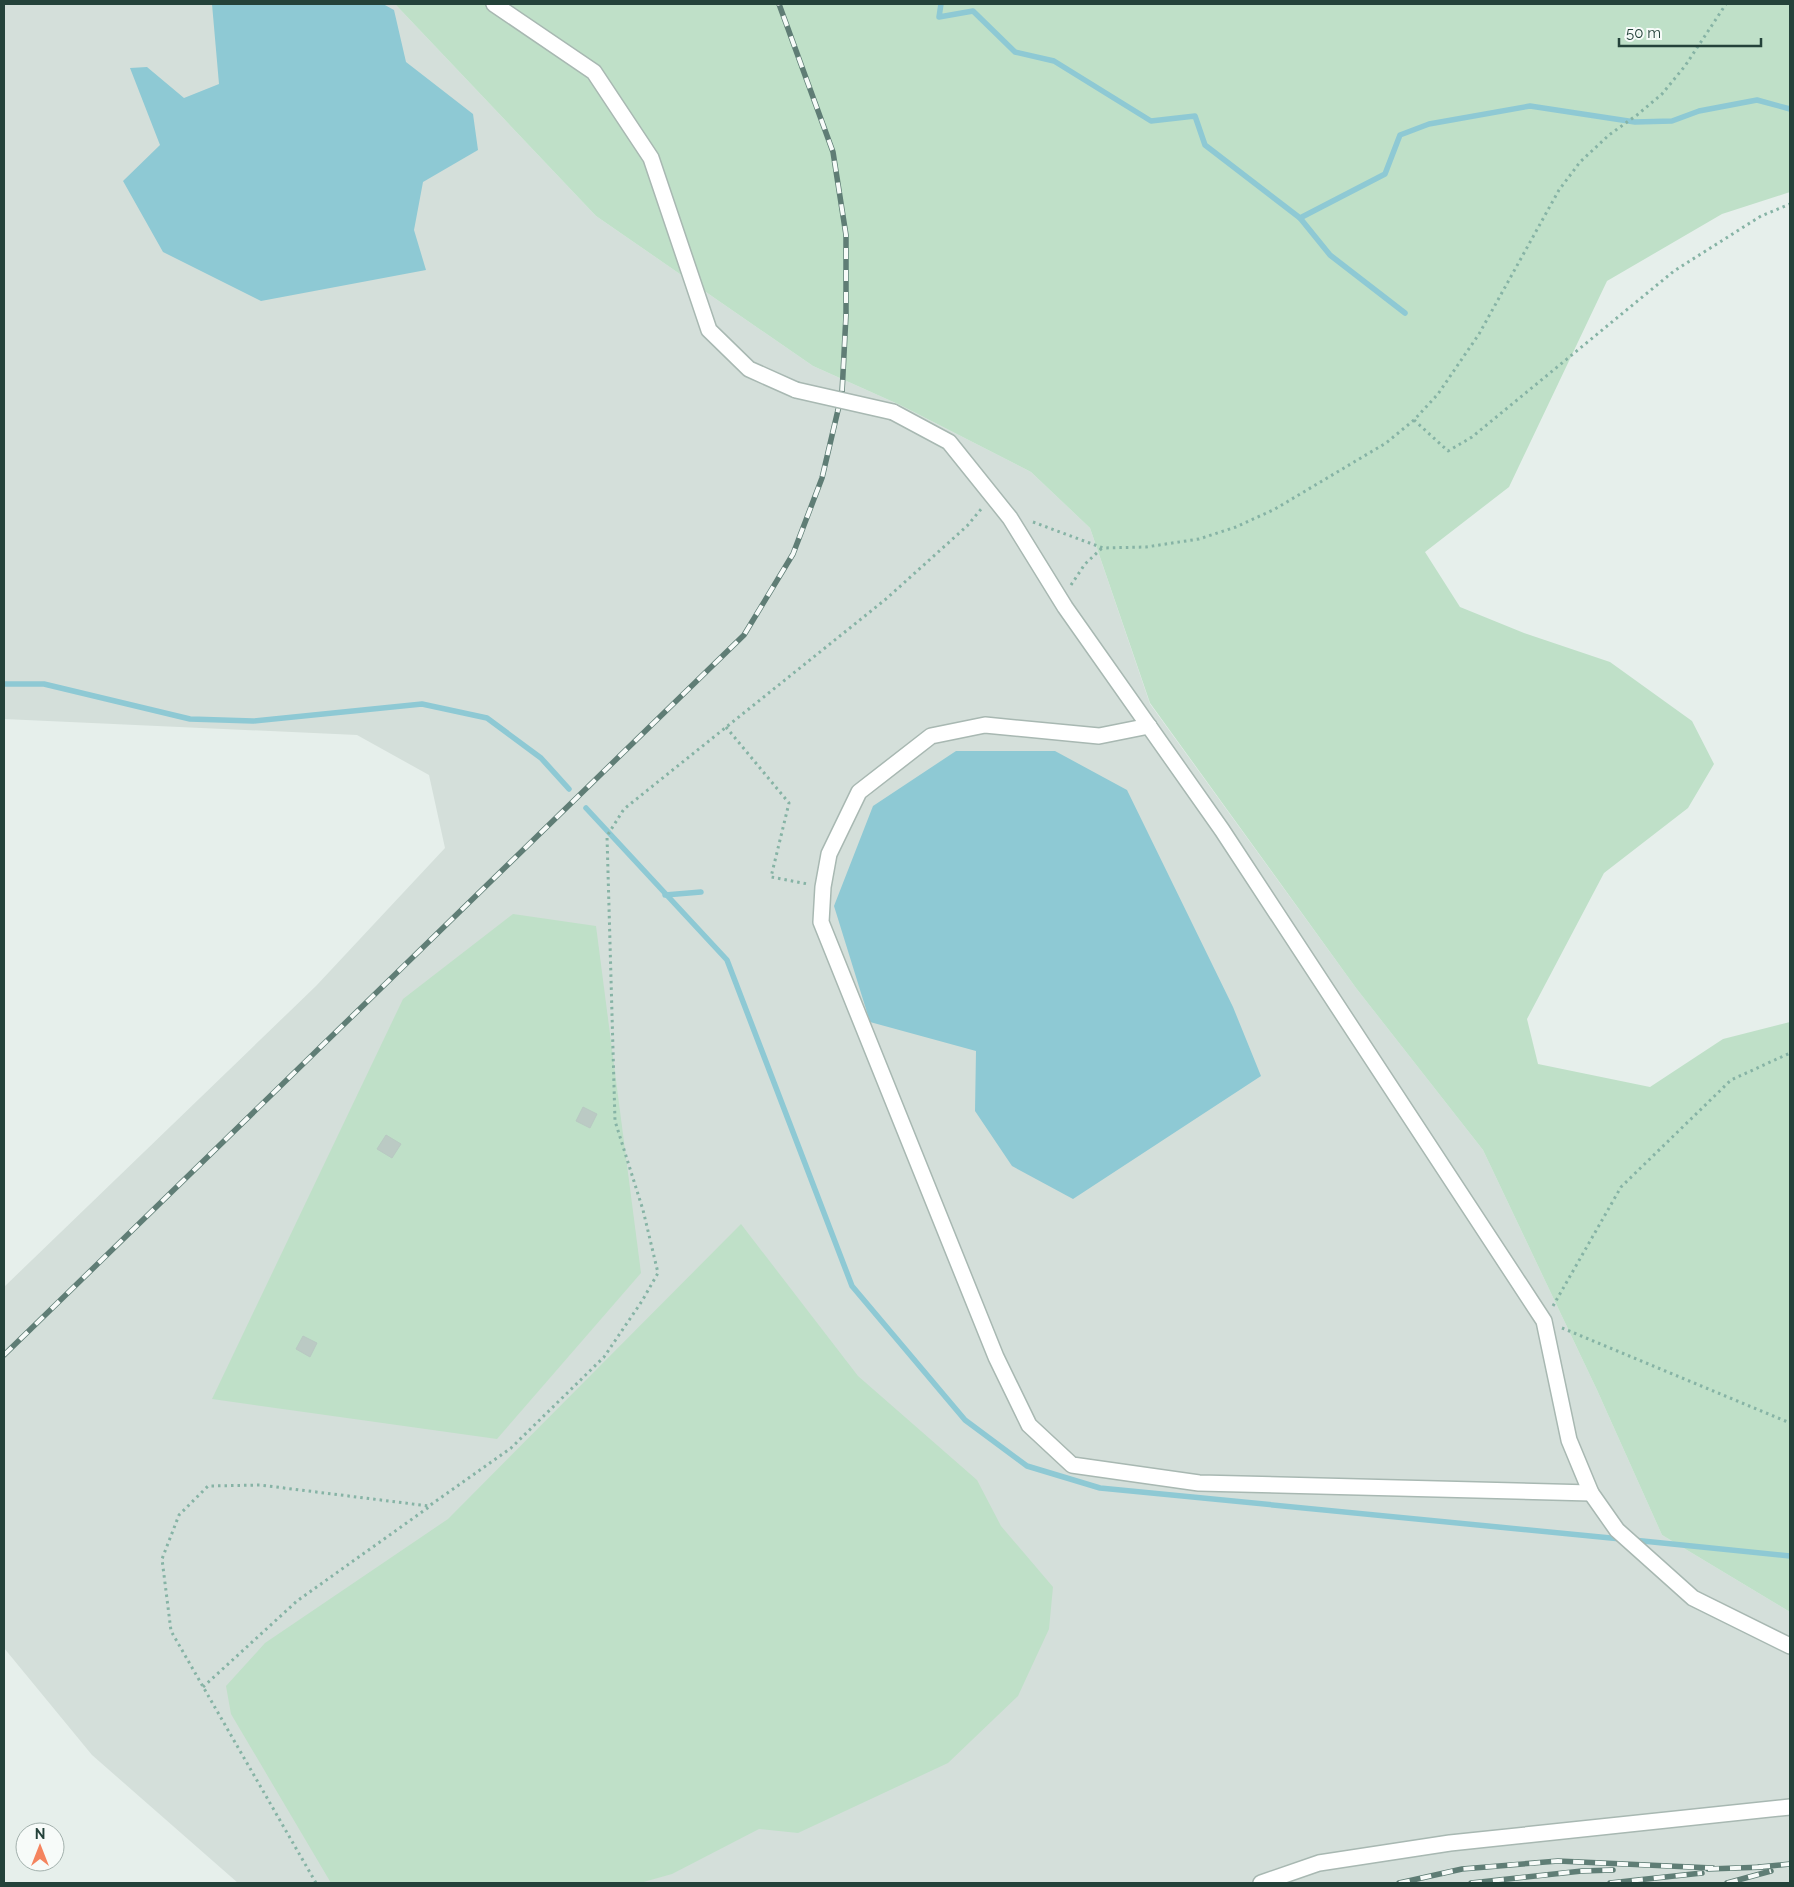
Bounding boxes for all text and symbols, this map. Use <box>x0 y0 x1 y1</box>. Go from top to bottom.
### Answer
scale bar <box>1619 15 1762 47</box>
text: 50 m <box>1626 24 1661 42</box>
north arrow <box>15 1822 65 1872</box>
text: N <box>35 1826 45 1842</box>

